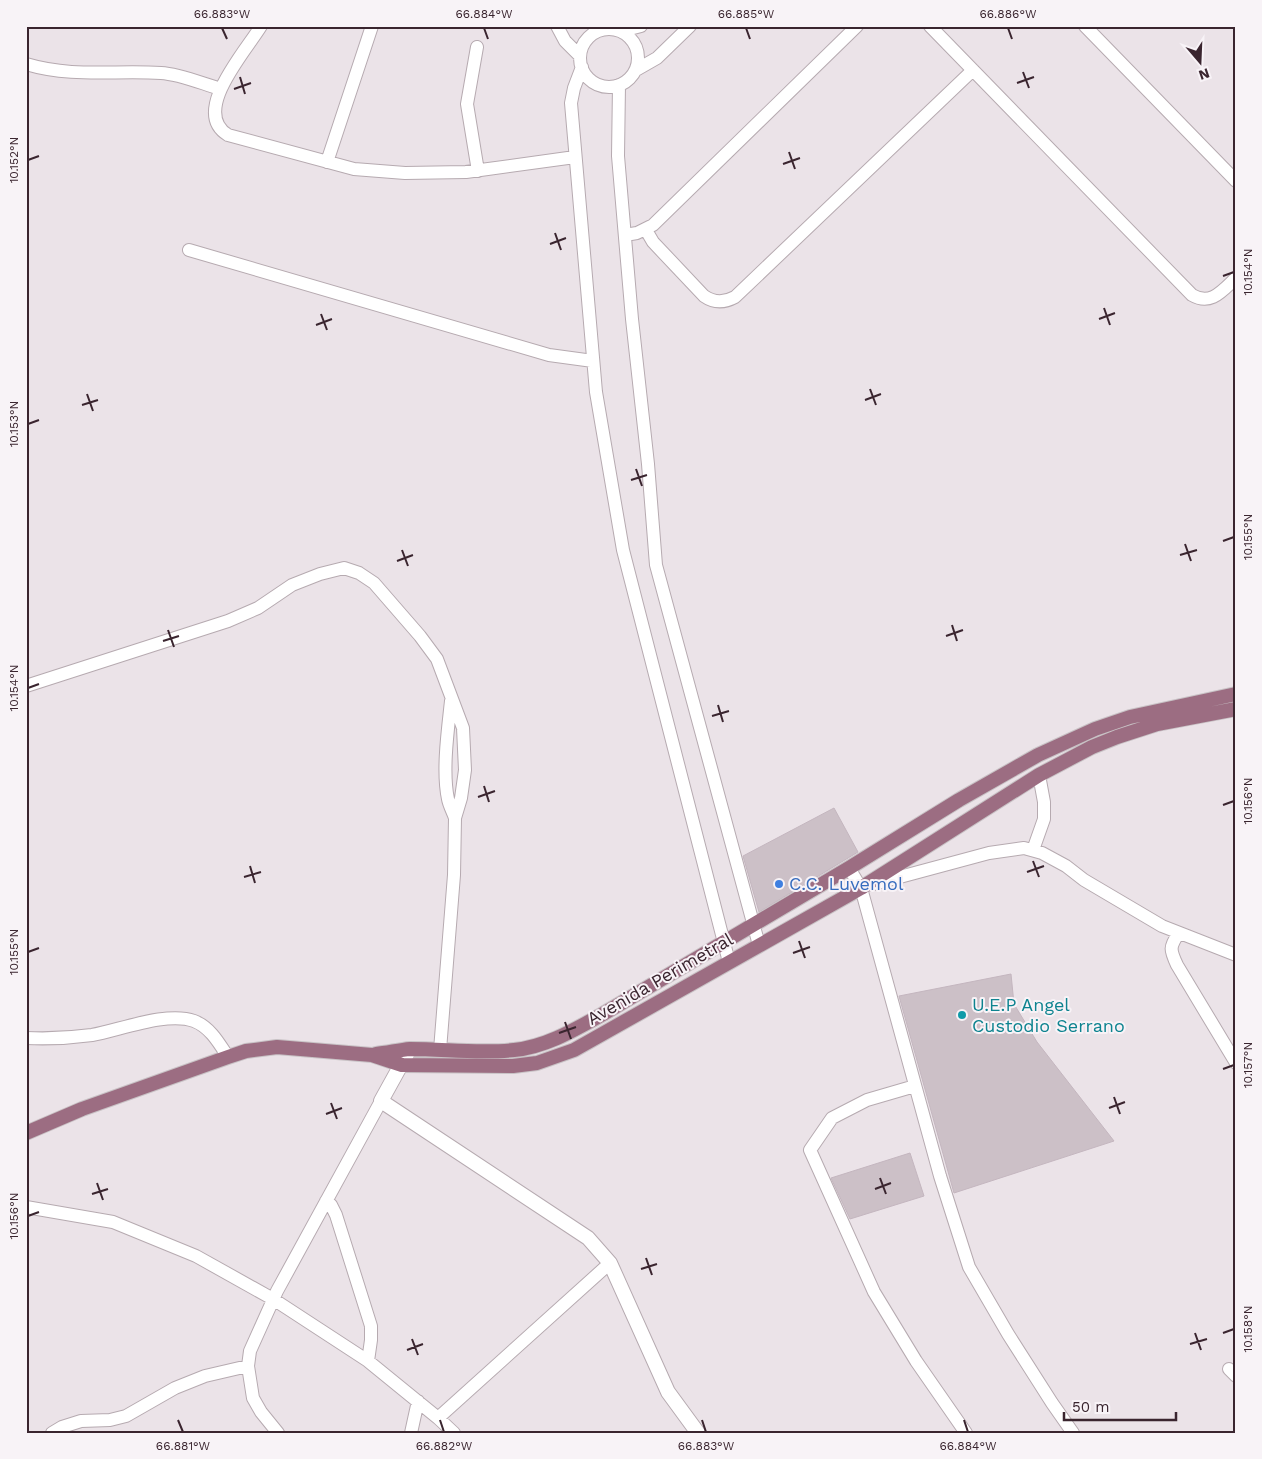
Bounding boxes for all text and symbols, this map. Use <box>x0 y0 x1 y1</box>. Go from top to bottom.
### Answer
text: 66.883°W <box>194 7 251 21</box>
text: 66.884°W <box>456 7 513 21</box>
text: 66.885°W <box>718 7 775 21</box>
text: 66.886°W <box>980 7 1037 21</box>
north arrow <box>1174 38 1224 88</box>
text: N <box>1197 65 1212 84</box>
text: 10.152°N <box>7 137 21 183</box>
text: 10.154°N <box>1241 249 1255 295</box>
text: 10.153°N <box>7 401 21 447</box>
text: 10.155°N <box>1241 514 1255 560</box>
text: 10.154°N <box>7 665 21 711</box>
text: 10.156°N <box>1241 778 1255 824</box>
place label: C.C. Luvemol <box>789 873 904 894</box>
marker: C.C. Luvemol <box>773 878 785 890</box>
street label: Avenida Perimetral <box>583 928 737 1029</box>
text: 10.155°N <box>7 929 21 975</box>
place label: U.E.P Angel Custodio Serrano <box>972 994 1125 1036</box>
marker: U.E.P Angel Custodio Serrano <box>956 1009 968 1021</box>
text: 10.157°N <box>1241 1042 1255 1088</box>
text: 10.156°N <box>7 1193 21 1239</box>
text: 10.158°N <box>1241 1305 1255 1353</box>
scale bar <box>1064 1389 1177 1421</box>
text: 50 m <box>1072 1398 1109 1416</box>
text: 66.881°W <box>156 1439 211 1453</box>
text: 66.882°W <box>416 1439 473 1453</box>
text: 66.883°W <box>678 1439 735 1453</box>
text: 66.884°W <box>940 1439 997 1453</box>

